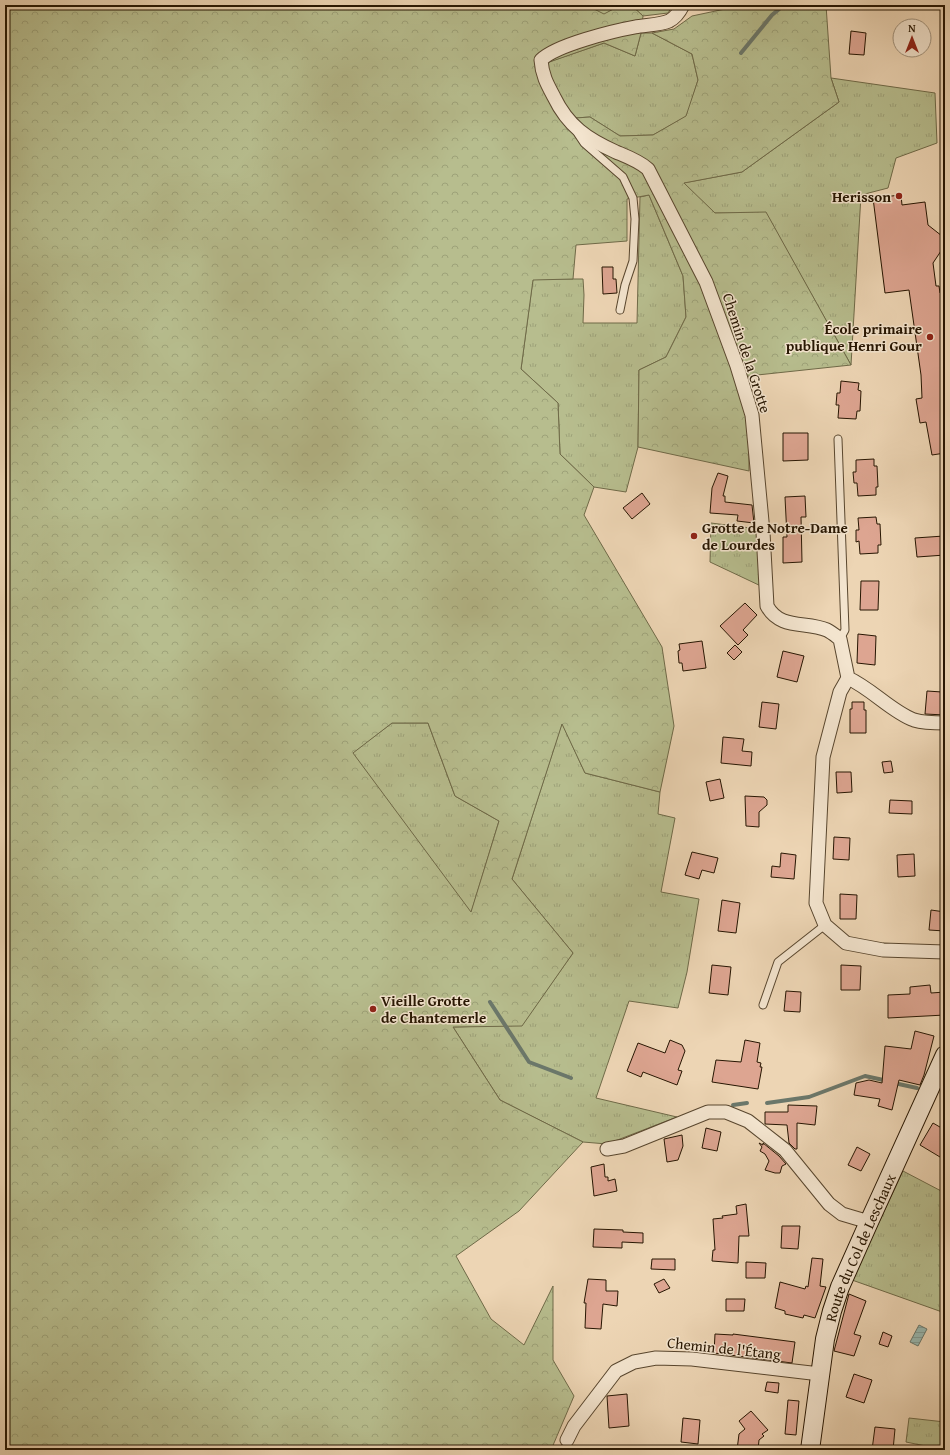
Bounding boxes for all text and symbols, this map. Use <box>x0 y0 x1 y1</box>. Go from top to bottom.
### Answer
north arrow <box>892 18 932 58</box>
text: N <box>908 20 916 36</box>
place label: Herisson <box>832 186 891 207</box>
marker: Herisson <box>894 191 904 201</box>
street label: Chemin de la Grotte <box>718 290 776 416</box>
place label: École primaire publique Henri Gour <box>786 318 922 356</box>
marker: École primaire publique Henri Gour <box>925 332 935 342</box>
place label: Grotte de Notre-Dame de Lourdes <box>702 517 848 555</box>
marker: Grotte de Notre-Dame de Lourdes <box>689 531 699 541</box>
place label: Vieille Grotte de Chantemerle <box>381 990 486 1028</box>
marker: Vieille Grotte de Chantemerle <box>368 1004 378 1014</box>
street label: Route du Col de Leschaux <box>819 1170 900 1324</box>
street label: Chemin de l'Étang <box>666 1332 782 1364</box>

